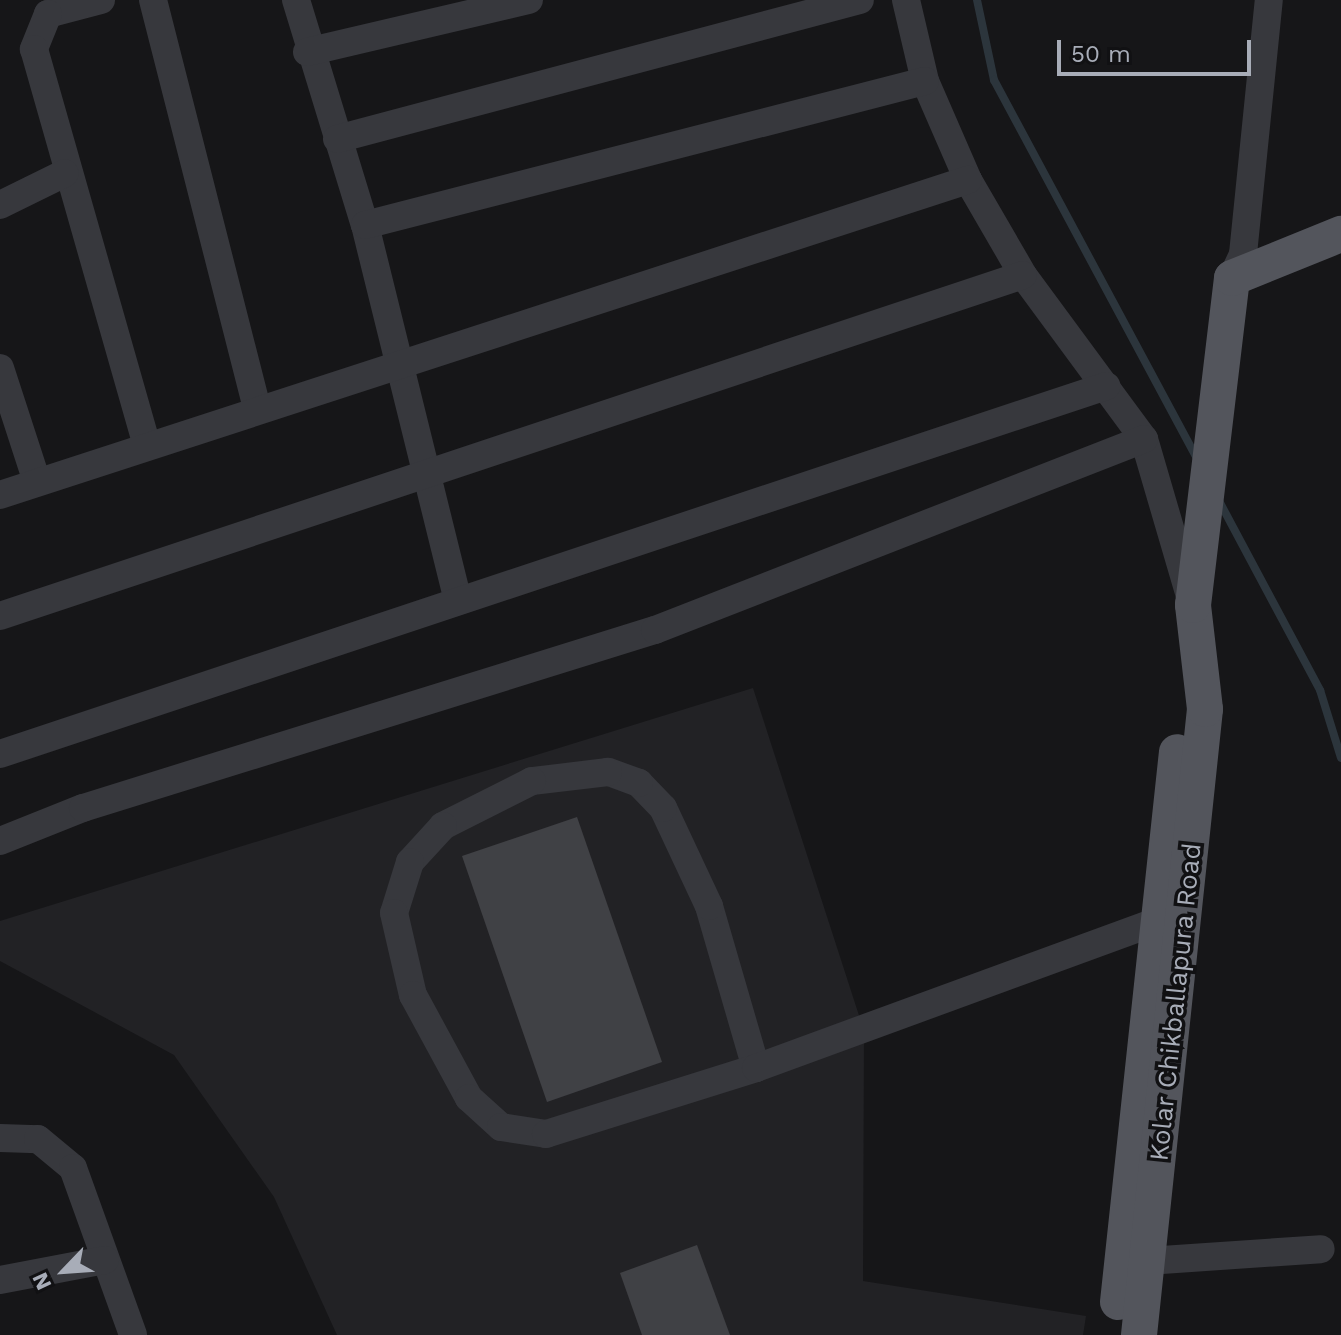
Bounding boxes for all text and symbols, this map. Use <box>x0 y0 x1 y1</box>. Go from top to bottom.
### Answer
scale bar <box>1061 24 1255 74</box>
text: 50 m <box>1071 40 1131 68</box>
street label: Kolar Chikballapura Road <box>1144 841 1208 1163</box>
north arrow <box>24 1231 104 1311</box>
text: N <box>27 1269 57 1294</box>

